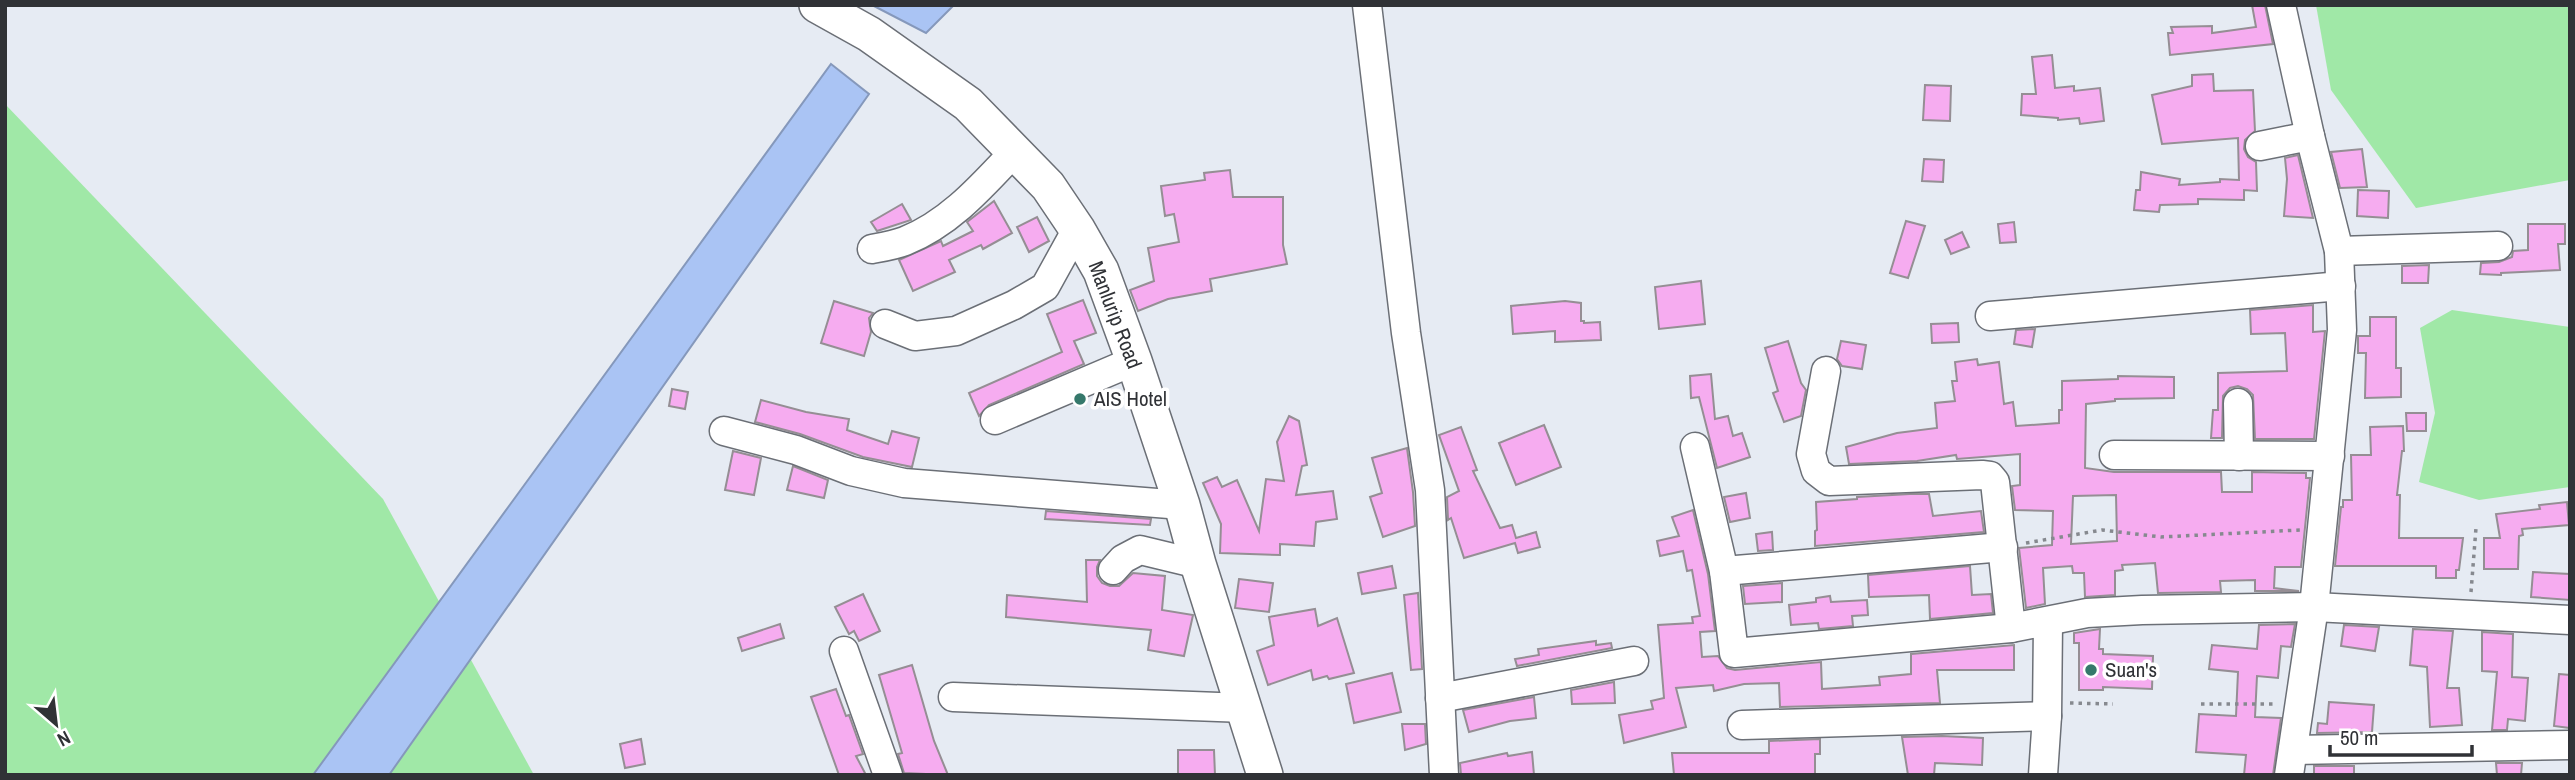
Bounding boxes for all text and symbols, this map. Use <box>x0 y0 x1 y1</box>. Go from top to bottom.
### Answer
street label: Manlurip Road <box>1082 257 1149 373</box>
place label: AIS Hotel <box>1093 384 1167 413</box>
marker: AIS Hotel <box>1072 391 1088 407</box>
place label: Suan's <box>2105 655 2157 684</box>
marker: Suan's <box>2083 662 2099 678</box>
north arrow <box>21 689 91 759</box>
scale bar <box>2330 714 2472 758</box>
text: 50 m <box>2340 723 2378 752</box>
text: N <box>53 725 75 753</box>

